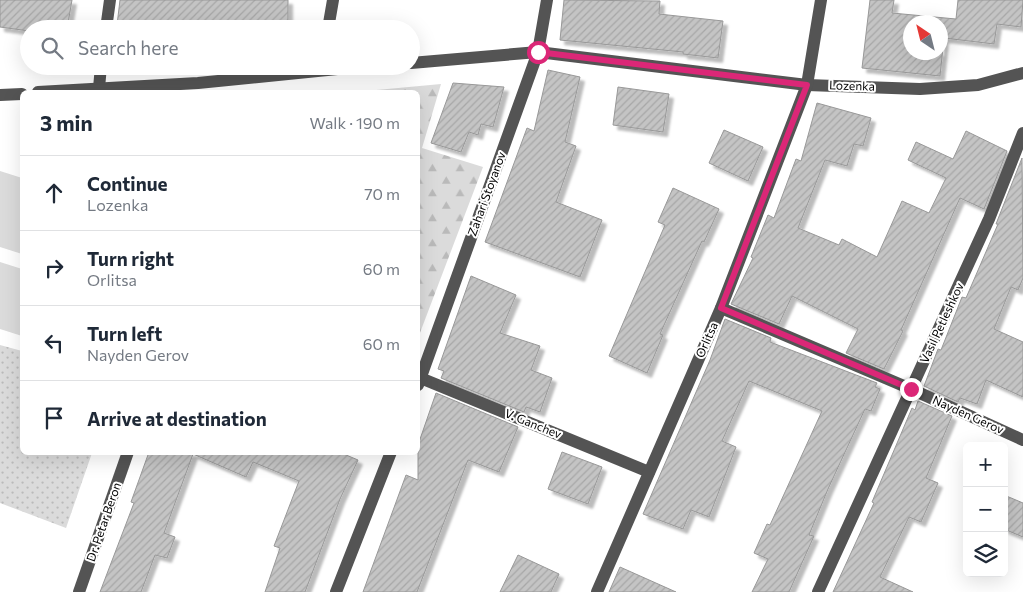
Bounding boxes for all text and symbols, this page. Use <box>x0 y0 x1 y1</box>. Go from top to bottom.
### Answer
north arrow <box>903 15 948 60</box>
search box <box>20 20 420 75</box>
icon: search <box>38 34 66 62</box>
text: Search here <box>78 36 178 59</box>
route start <box>527 41 550 64</box>
street label: Lozenka <box>829 77 875 93</box>
text: 3 min <box>40 110 93 135</box>
text: Walk · 190 m <box>310 113 400 132</box>
street label: Zahari Stoyanov <box>464 150 508 238</box>
text: Continue <box>87 172 167 195</box>
icon: ahead <box>40 179 68 207</box>
text: 70 m <box>364 184 400 203</box>
text: Lozenka <box>87 195 148 214</box>
text: Turn right <box>87 247 174 270</box>
icon: right <box>40 254 68 282</box>
text: 60 m <box>363 259 400 278</box>
text: Orlitsa <box>87 270 137 289</box>
street label: Vasil Petleshkov <box>916 280 966 365</box>
street label: Orlitsa <box>692 320 720 360</box>
text: Turn left <box>87 322 162 345</box>
icon: left <box>40 329 68 357</box>
text: 60 m <box>363 334 400 353</box>
text: Nayden Gerov <box>87 345 189 364</box>
route end <box>900 378 923 401</box>
street label: Nayden Gerov <box>931 392 1006 436</box>
icon: arrive <box>40 404 68 432</box>
street label: V. Ganchev <box>503 405 564 441</box>
text: Arrive at destination <box>87 407 267 430</box>
map controls <box>963 442 1008 577</box>
button: + <box>963 442 1008 487</box>
street label: Dr. Petar Beron <box>83 480 123 563</box>
button: − <box>963 487 1008 532</box>
button: layers <box>963 532 1008 577</box>

